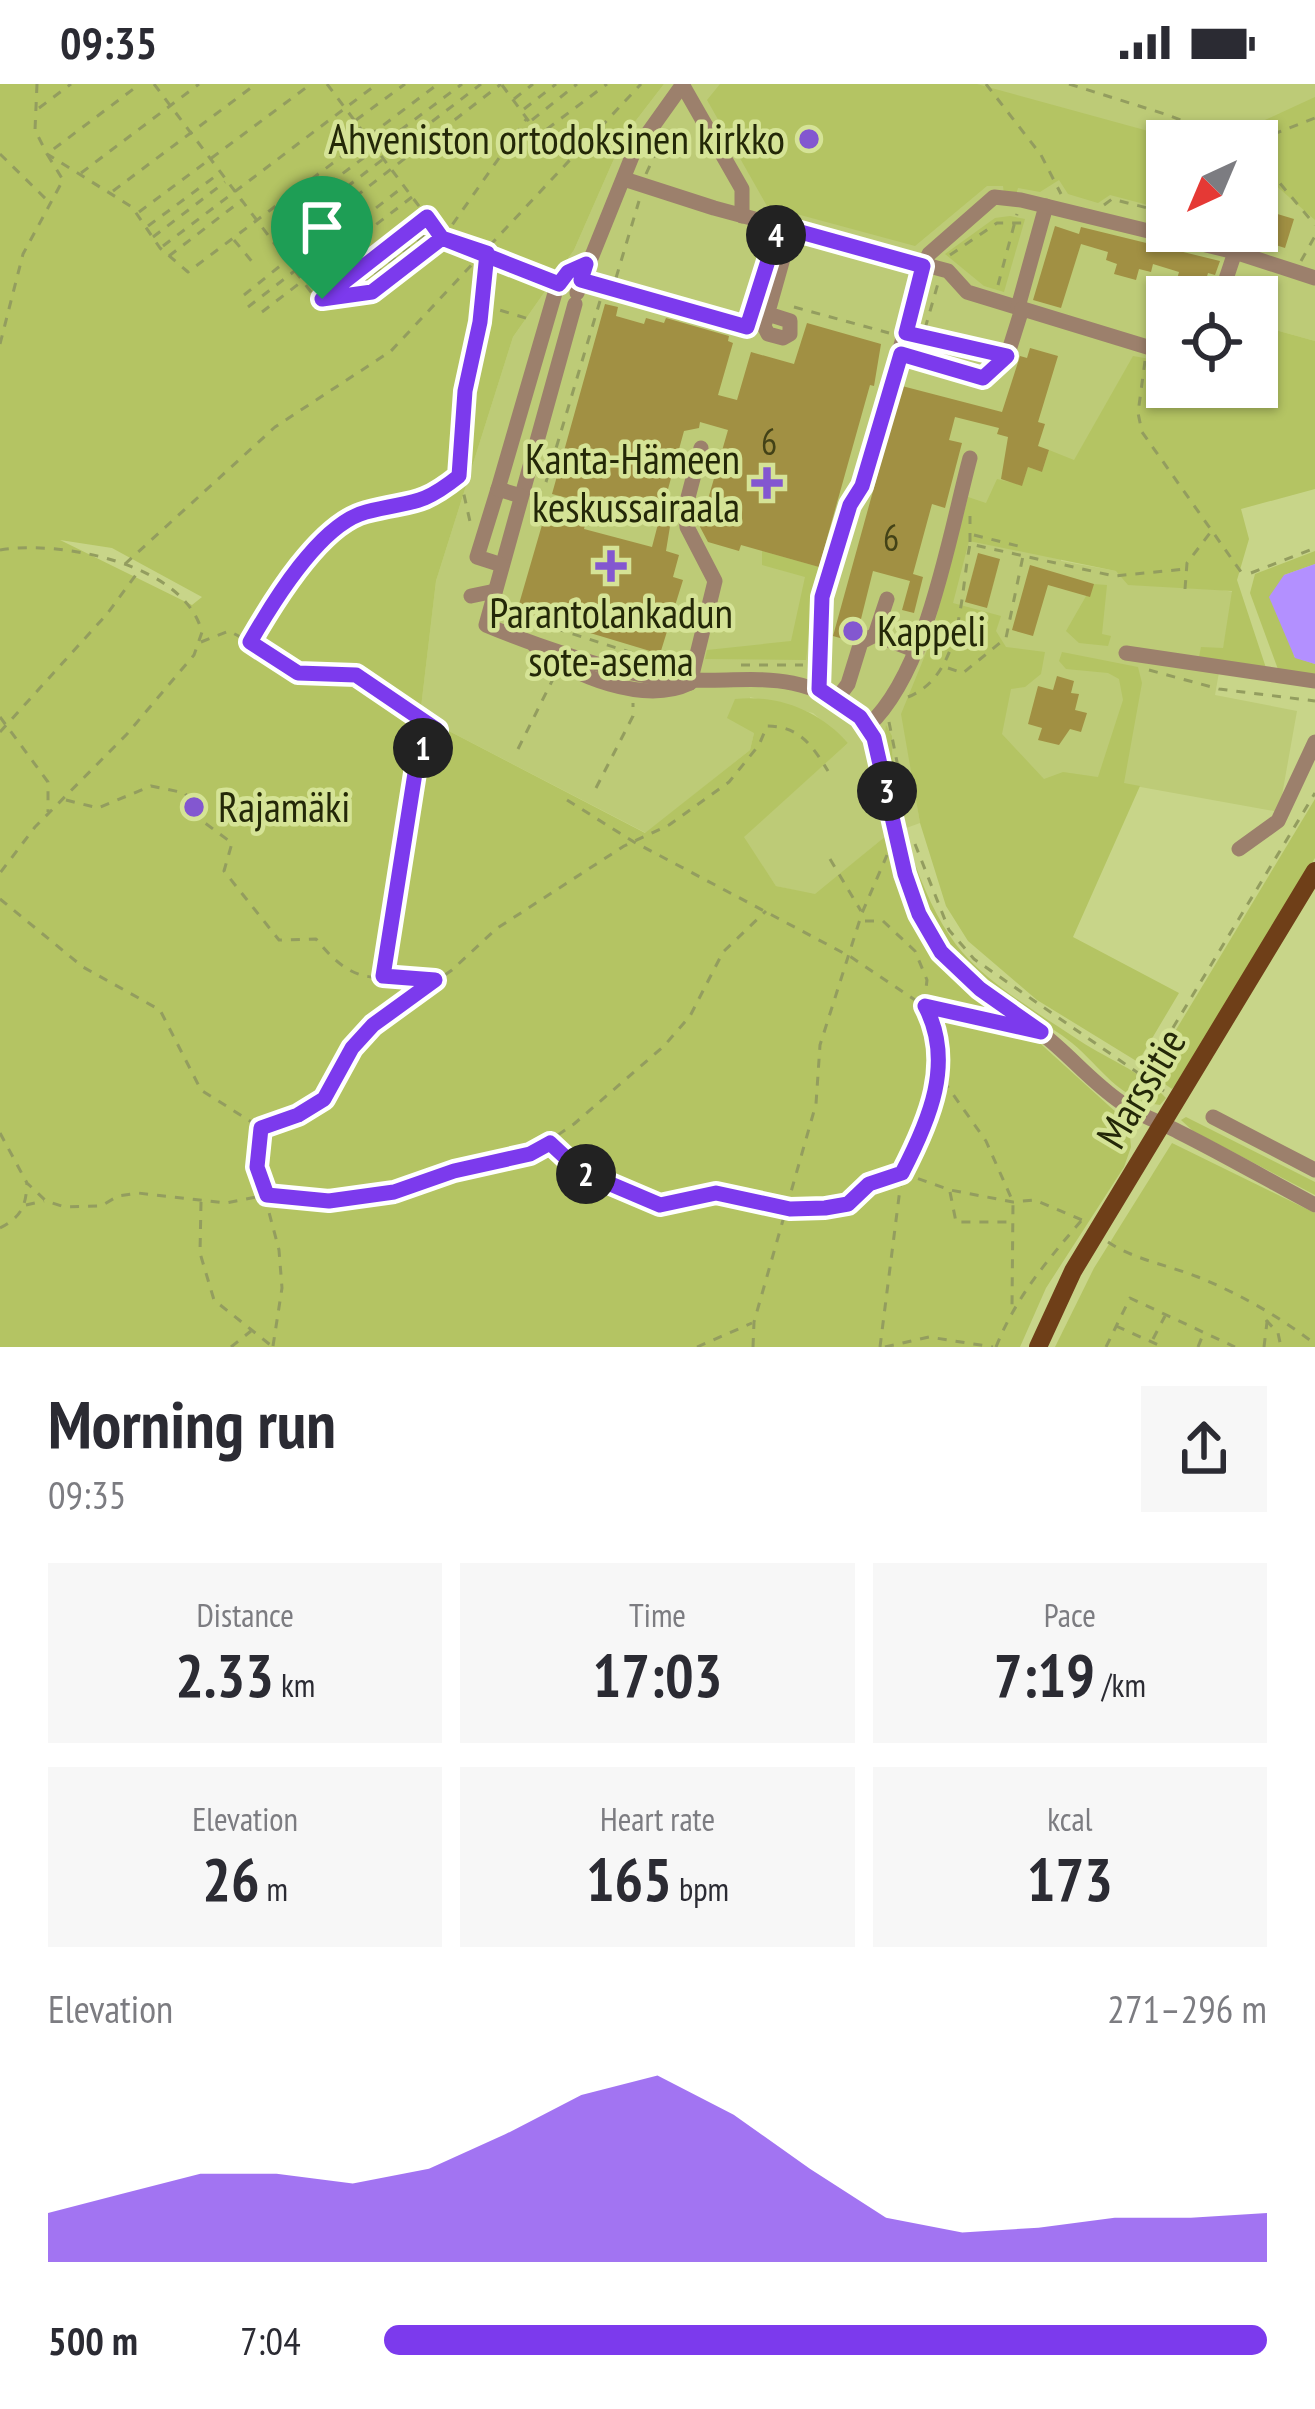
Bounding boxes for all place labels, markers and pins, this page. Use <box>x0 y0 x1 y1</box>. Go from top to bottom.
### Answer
place label: Ahveniston ortodoksinen kirkko <box>328 111 785 166</box>
marker: Ahveniston ortodoksinen kirkko <box>796 126 822 152</box>
pin <box>271 176 373 299</box>
pin: 4 <box>746 205 806 265</box>
place label: Kanta-Hämeen keskussairaala <box>525 431 740 534</box>
marker: Kanta-Hämeen keskussairaala <box>751 467 783 499</box>
marker: Parantolankadun sote-asema <box>595 550 627 582</box>
place label: Parantolankadun sote-asema <box>489 585 733 688</box>
place label: Kappeli <box>877 603 986 658</box>
marker: Kappeli <box>840 618 866 644</box>
pin: 1 <box>393 718 453 778</box>
pin: 3 <box>857 761 917 821</box>
place label: Rajamäki <box>218 779 350 834</box>
marker: Rajamäki <box>181 794 207 820</box>
pin: 2 <box>556 1144 616 1204</box>

